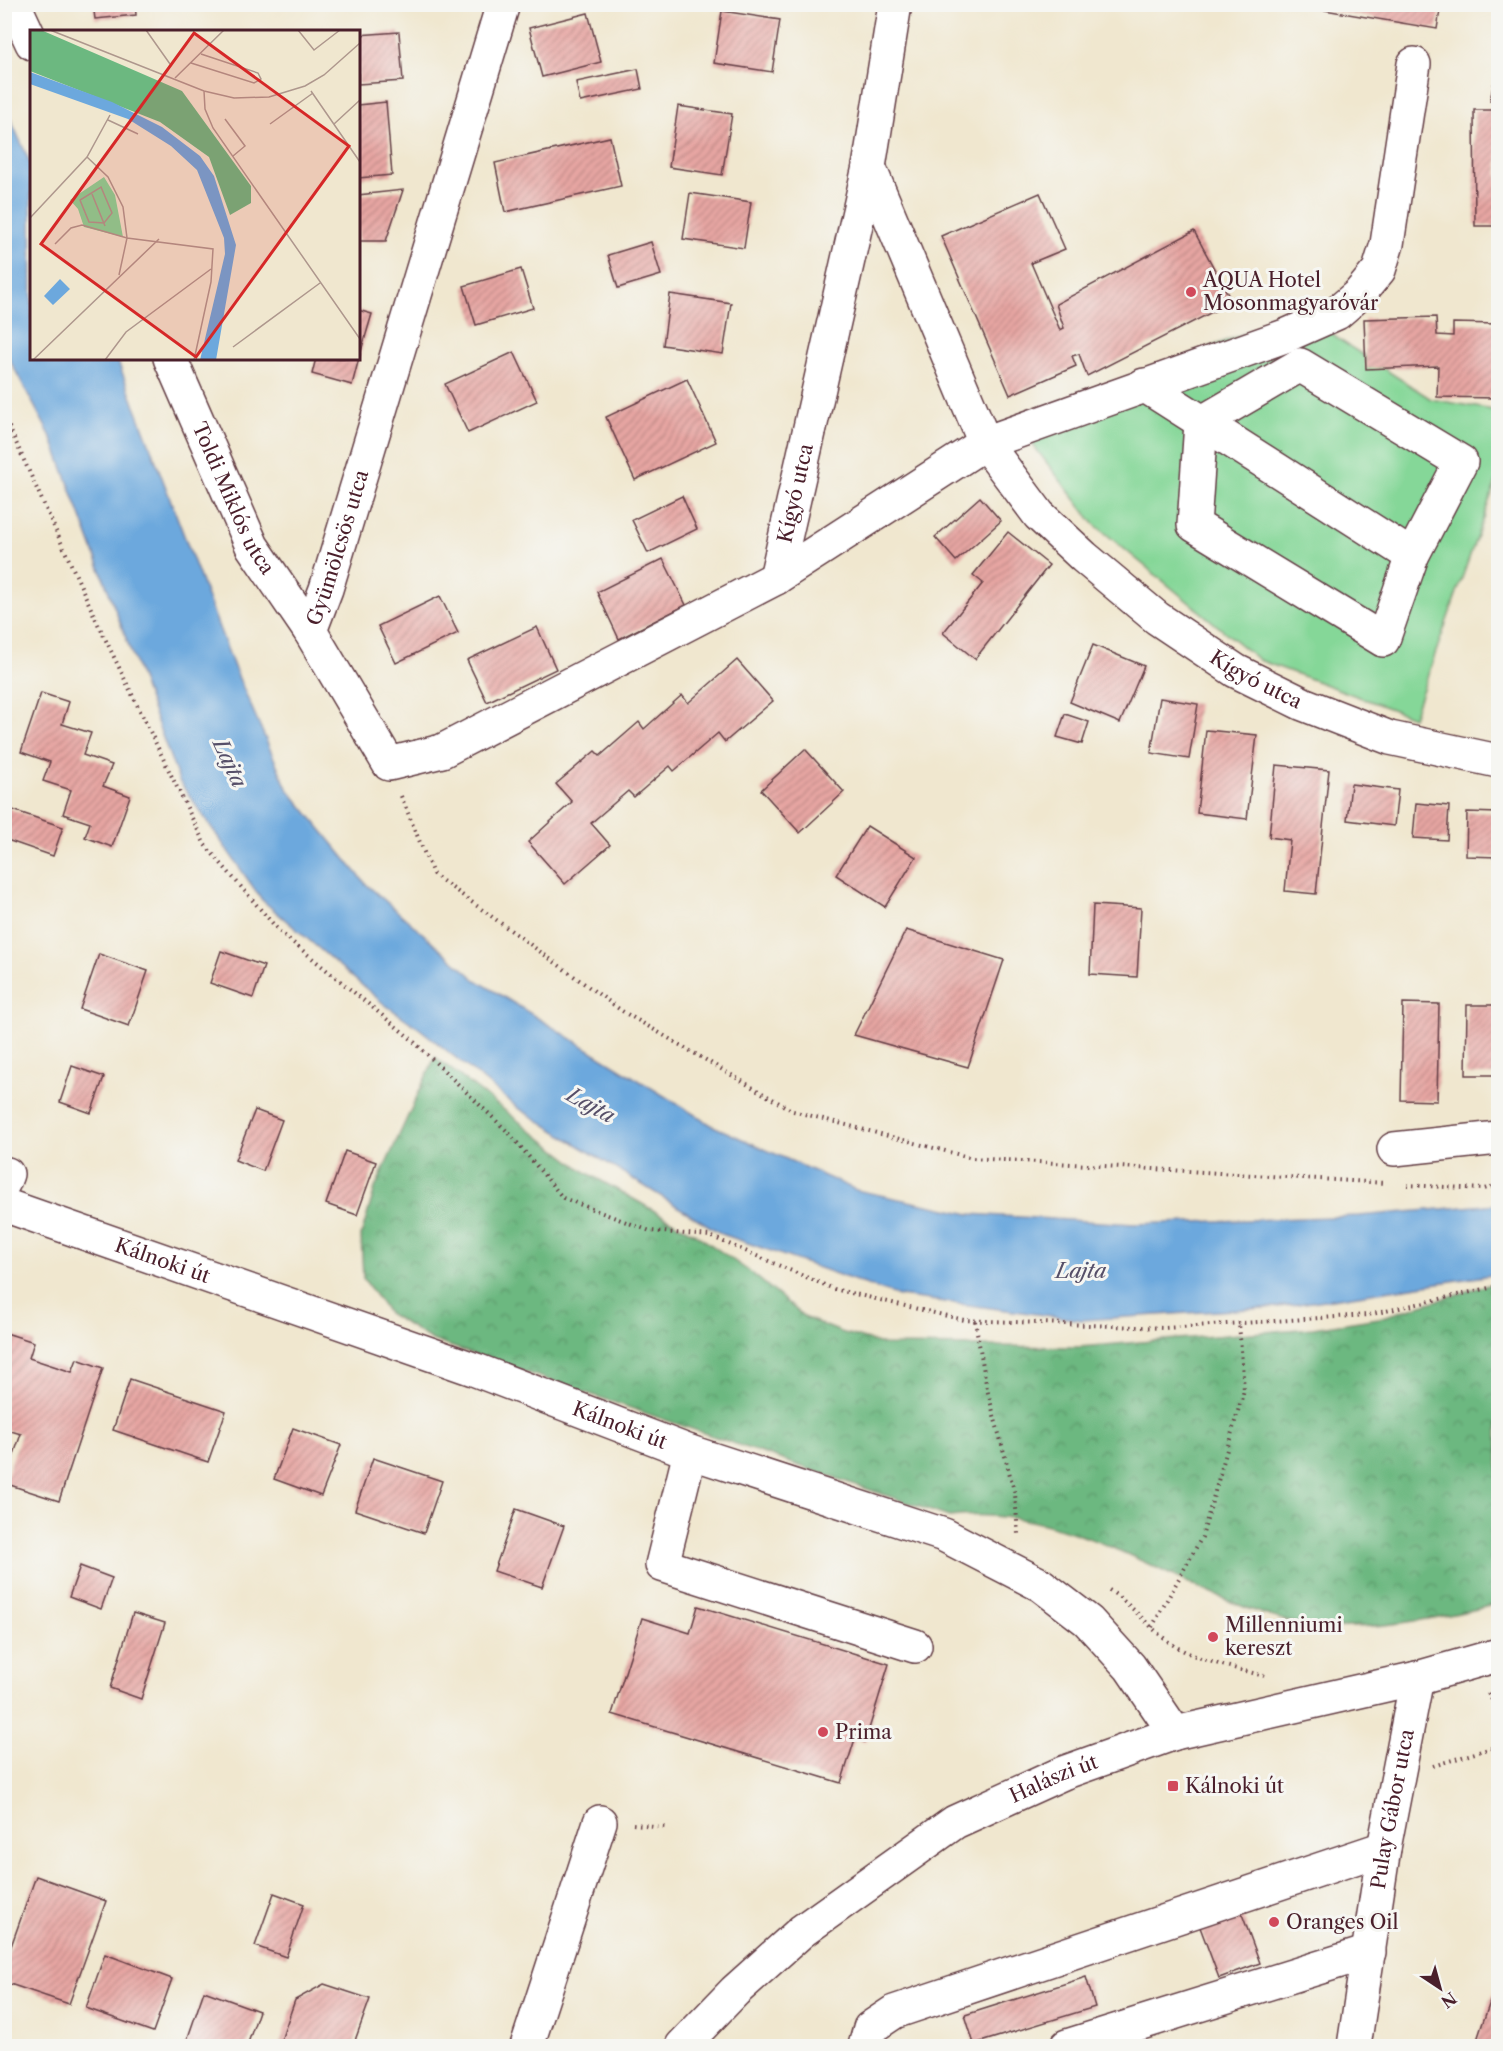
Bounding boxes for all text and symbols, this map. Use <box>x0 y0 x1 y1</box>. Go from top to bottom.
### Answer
inset map <box>30 30 360 360</box>
place label: AQUA Hotel Mosonmagyaróvár <box>1202 268 1379 315</box>
marker: AQUA Hotel Mosonmagyaróvár <box>1184 285 1198 299</box>
street label: Toldi Miklós utca <box>187 419 280 579</box>
street label: Kígyó utca <box>772 441 818 545</box>
street label: Gyümölcsös utca <box>301 466 374 629</box>
street label: Kígyó utca <box>1206 645 1307 714</box>
water label: Lajta <box>207 733 252 792</box>
water label: Lajta <box>561 1081 620 1129</box>
street label: Kálnoki út <box>112 1233 213 1288</box>
water label: Lajta <box>1053 1258 1107 1283</box>
street label: Kálnoki út <box>569 1396 670 1454</box>
place label: Millenniumi kereszt <box>1225 1613 1343 1660</box>
marker: Millenniumi kereszt <box>1206 1630 1220 1644</box>
place label: Prima <box>835 1720 892 1744</box>
marker: Prima <box>816 1725 830 1739</box>
street label: Pulay Gábor utca <box>1366 1727 1419 1891</box>
street label: Halászi út <box>1006 1750 1101 1808</box>
place label: Kálnoki út <box>1185 1774 1284 1798</box>
marker: Kálnoki út <box>1166 1779 1180 1793</box>
place label: Oranges Oil <box>1286 1910 1398 1934</box>
marker: Oranges Oil <box>1267 1915 1281 1929</box>
north arrow <box>1410 1958 1470 2018</box>
text: N <box>1437 1988 1460 2012</box>

